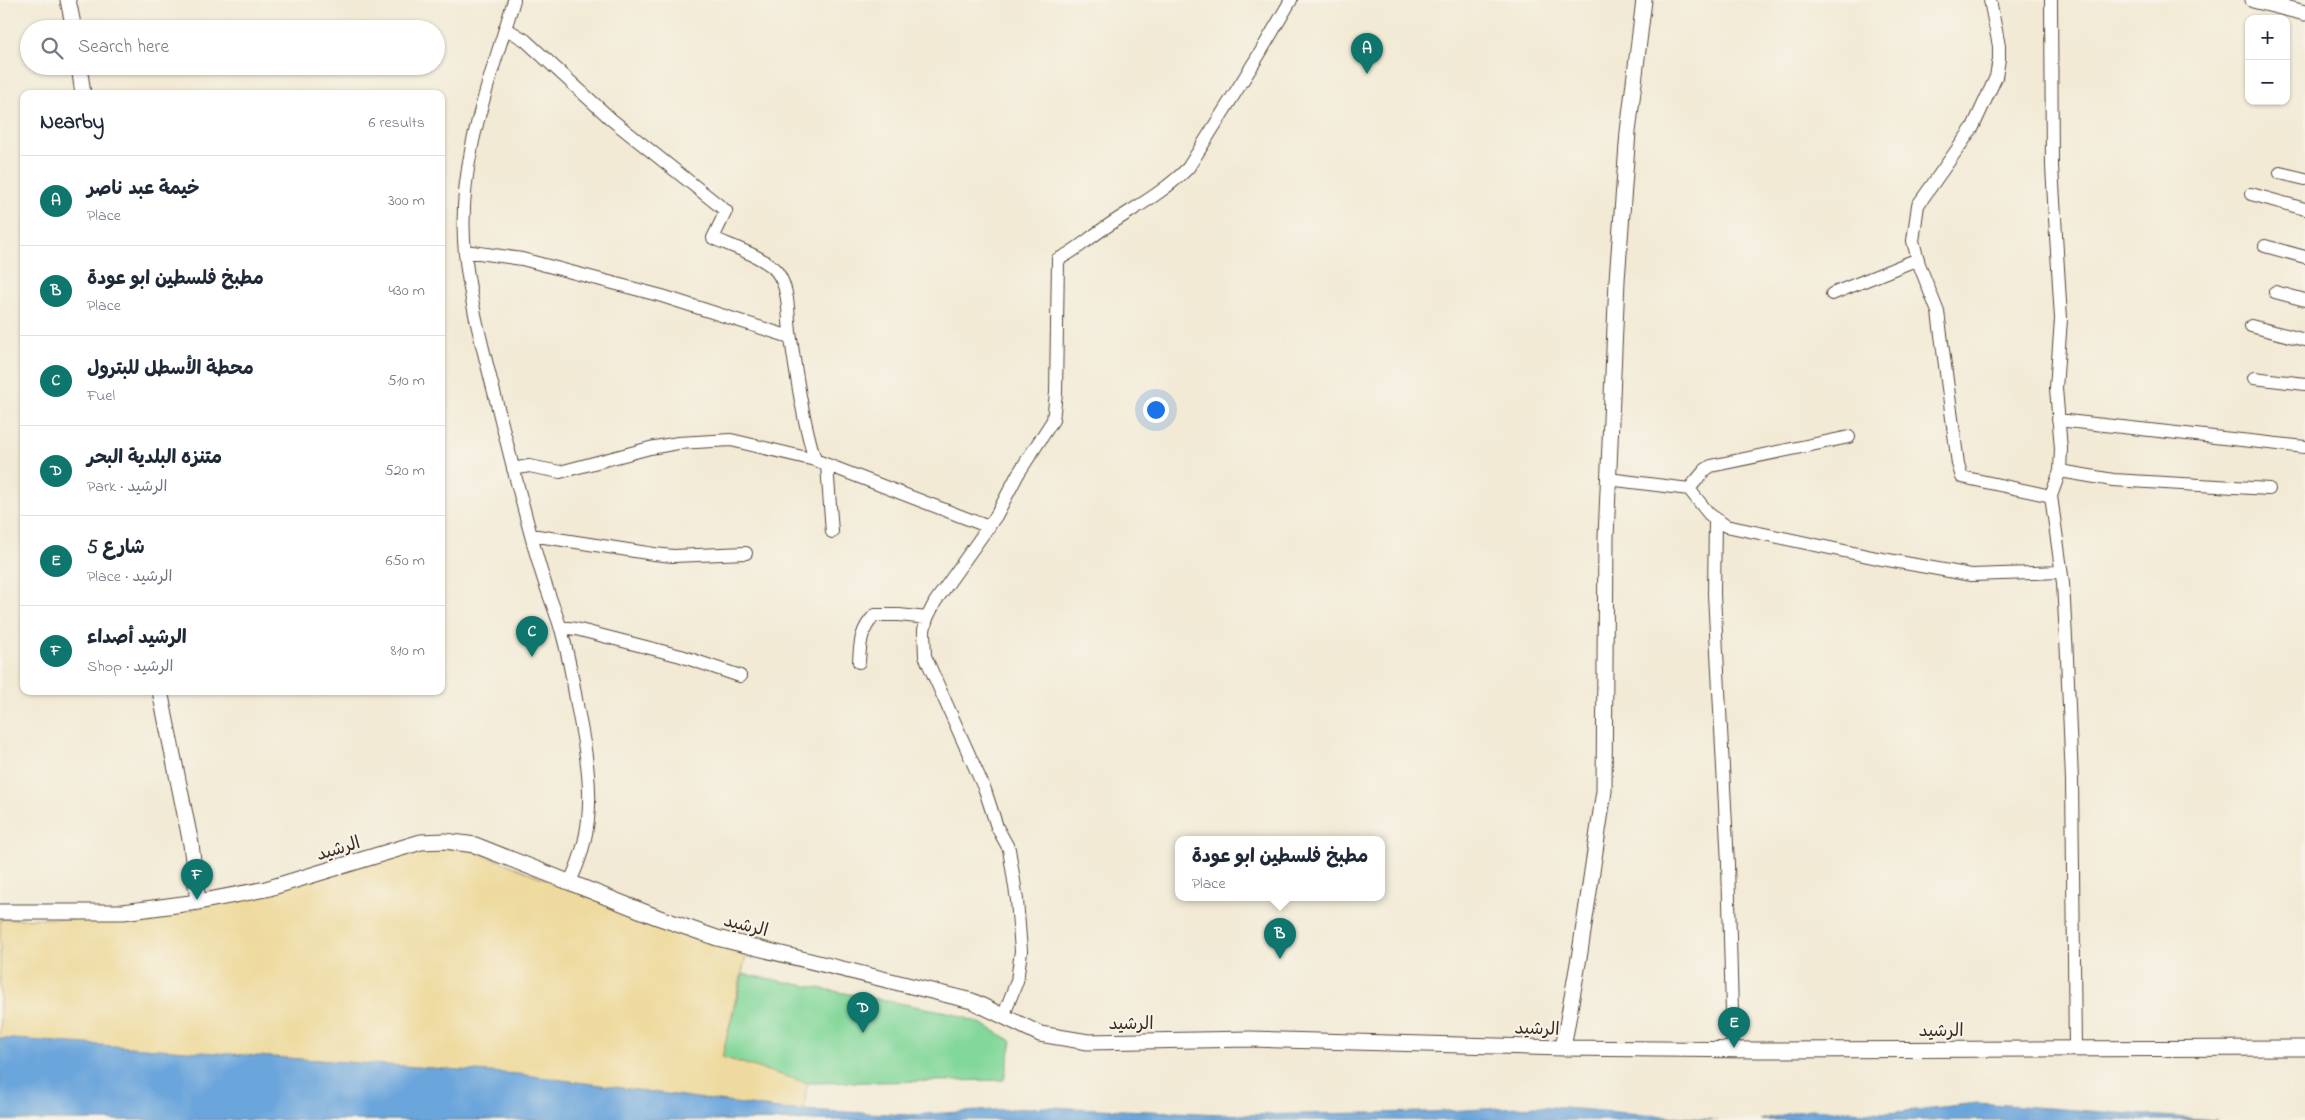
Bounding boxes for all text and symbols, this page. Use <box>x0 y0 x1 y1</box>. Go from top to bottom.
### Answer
map controls <box>2245 15 2290 105</box>
button: + <box>2245 15 2290 60</box>
search box <box>20 20 445 75</box>
pin: A <box>1351 33 1383 74</box>
icon: search <box>38 34 66 62</box>
text: Search here <box>78 34 169 61</box>
button: − <box>2245 60 2290 105</box>
text: Nearby <box>40 108 104 138</box>
text: 6 results <box>368 111 425 135</box>
text: خيمة عبد ناصر <box>87 176 200 203</box>
text: A <box>51 189 61 213</box>
text: 300 m <box>388 189 425 213</box>
text: Place <box>87 204 121 228</box>
text: مطبخ فلسطين ابو عودة <box>87 266 264 293</box>
text: B <box>51 279 61 303</box>
text: 430 m <box>388 279 425 303</box>
text: Place <box>87 294 121 318</box>
text: محطة الأسطل للبترول <box>87 356 254 383</box>
text: C <box>52 369 60 393</box>
text: 510 m <box>387 369 425 393</box>
text: Fuel <box>87 384 115 408</box>
your location <box>1143 397 1169 423</box>
text: متنزه البلدية البحر <box>87 445 222 472</box>
text: D <box>50 459 62 483</box>
text: 520 m <box>385 459 425 483</box>
text: Park · الرشيد <box>87 475 167 499</box>
text: شارع 5 <box>87 535 145 562</box>
text: E <box>51 549 61 573</box>
text: 650 m <box>385 549 425 573</box>
text: Place · الرشيد <box>87 565 172 589</box>
pin: C <box>516 616 548 657</box>
text: الرشيد أصداء <box>87 625 187 652</box>
text: F <box>51 639 61 663</box>
text: 810 m <box>391 639 425 663</box>
text: Shop · الرشيد <box>87 655 173 679</box>
street label: الرشيد <box>313 831 364 869</box>
popup <box>1175 836 1385 901</box>
text: مطبخ فلسطين ابو عودة <box>1192 844 1368 871</box>
pin: F <box>181 859 213 900</box>
text: Place <box>1192 872 1226 896</box>
street label: الرشيد <box>720 909 771 945</box>
pin: B <box>1264 918 1296 959</box>
pin: D <box>847 992 879 1033</box>
pin: E <box>1718 1007 1750 1048</box>
street label: الرشيد <box>1108 1012 1154 1038</box>
street label: الرشيد <box>1514 1016 1560 1044</box>
street label: الرشيد <box>1918 1019 1964 1045</box>

